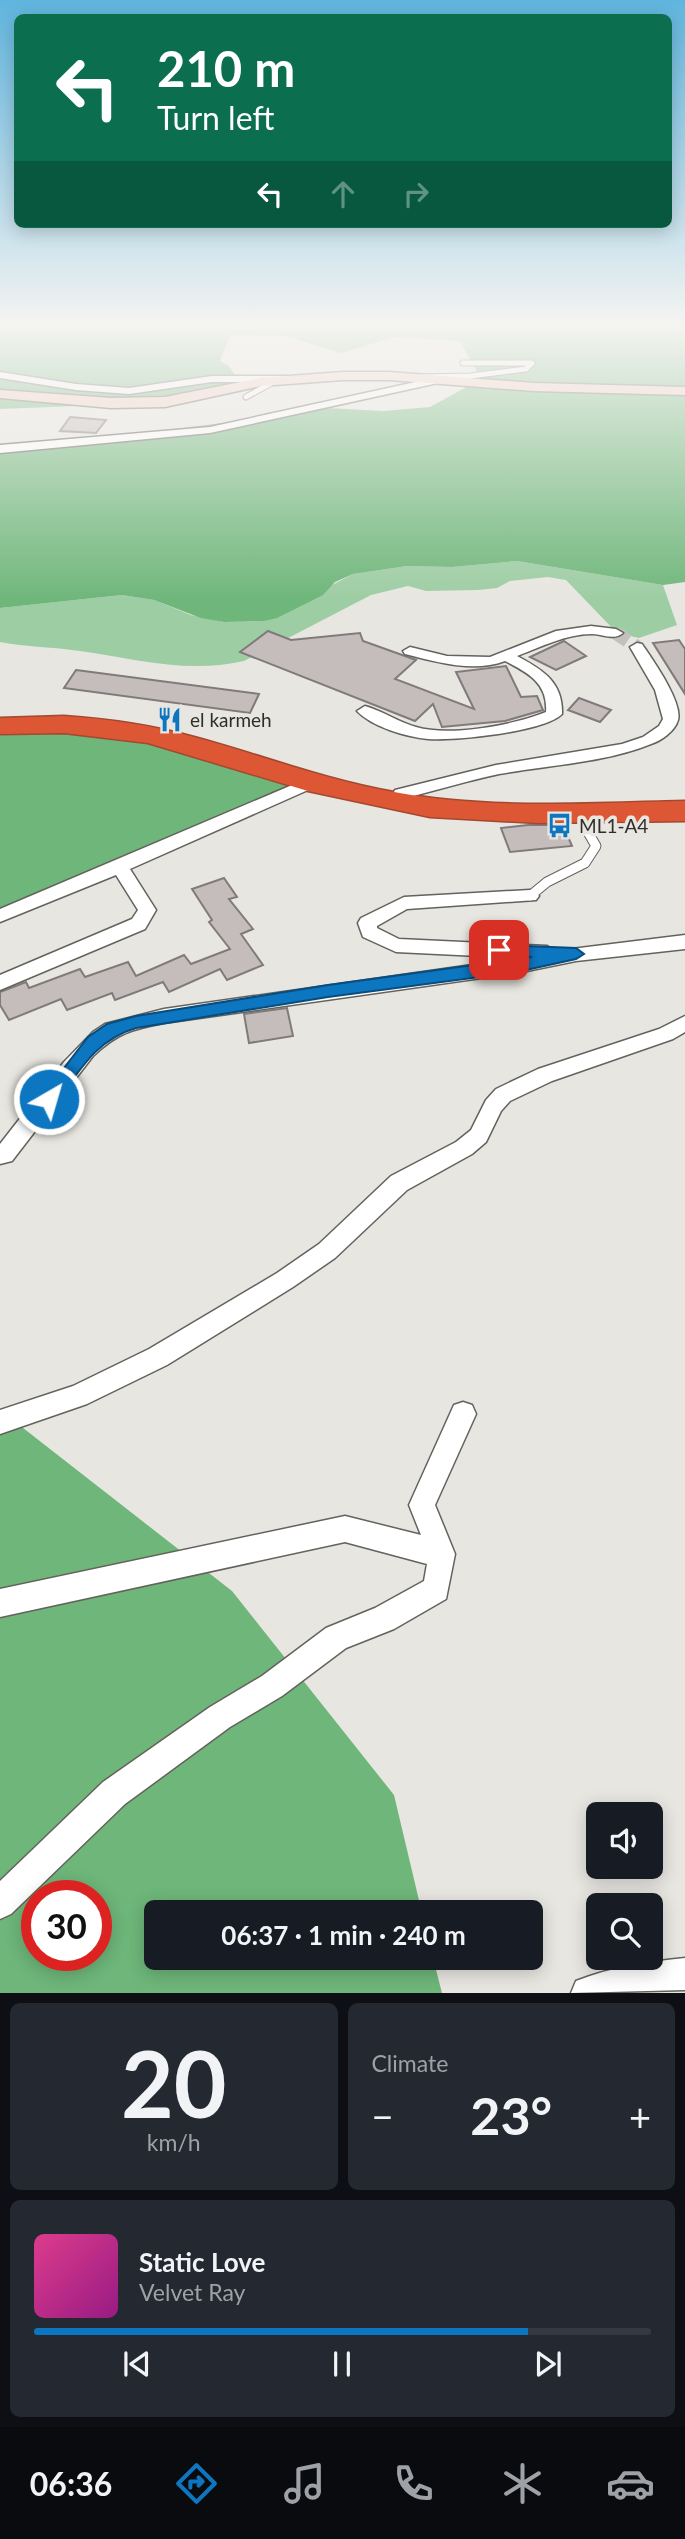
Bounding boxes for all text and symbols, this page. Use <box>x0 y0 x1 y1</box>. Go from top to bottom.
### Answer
text: 210 m <box>157 39 295 97</box>
icon: left <box>42 42 133 133</box>
text: Turn left <box>157 98 274 137</box>
icon: left <box>251 175 289 213</box>
icon: ahead <box>324 175 362 213</box>
icon: right <box>397 175 435 213</box>
restaurant icon: el karmeh <box>156 705 184 733</box>
place label: el karmeh <box>190 708 272 731</box>
bus stop icon: ML1-A4 <box>545 811 573 839</box>
place label: ML1-A4 <box>579 814 648 837</box>
pin <box>469 920 529 980</box>
icon: arrive <box>480 931 518 969</box>
position arrow <box>12 1062 86 1136</box>
map controls <box>586 1802 663 1970</box>
button: sound <box>586 1802 663 1879</box>
speed limit sign: 30 <box>21 1880 112 1971</box>
button: search <box>586 1893 663 1970</box>
text: 06:37 · 1 min · 240 m <box>221 1919 466 1951</box>
text: 20 <box>121 2028 227 2137</box>
text: Climate <box>372 2049 448 2077</box>
text: 23° <box>470 2084 552 2146</box>
text: − <box>372 2093 394 2139</box>
text: + <box>629 2093 651 2139</box>
text: km/h <box>147 2128 201 2156</box>
text: Static Love <box>139 2246 266 2278</box>
text: Velvet Ray <box>139 2278 245 2306</box>
icon: previous <box>118 2345 156 2383</box>
icon: pause <box>323 2345 361 2383</box>
icon: next <box>529 2345 567 2383</box>
icon: directions <box>172 2459 221 2508</box>
icon: music <box>280 2459 329 2508</box>
icon: phone <box>389 2459 438 2508</box>
icon: climate <box>498 2459 547 2508</box>
icon: car <box>606 2459 655 2508</box>
text: 06:36 <box>30 2464 112 2503</box>

